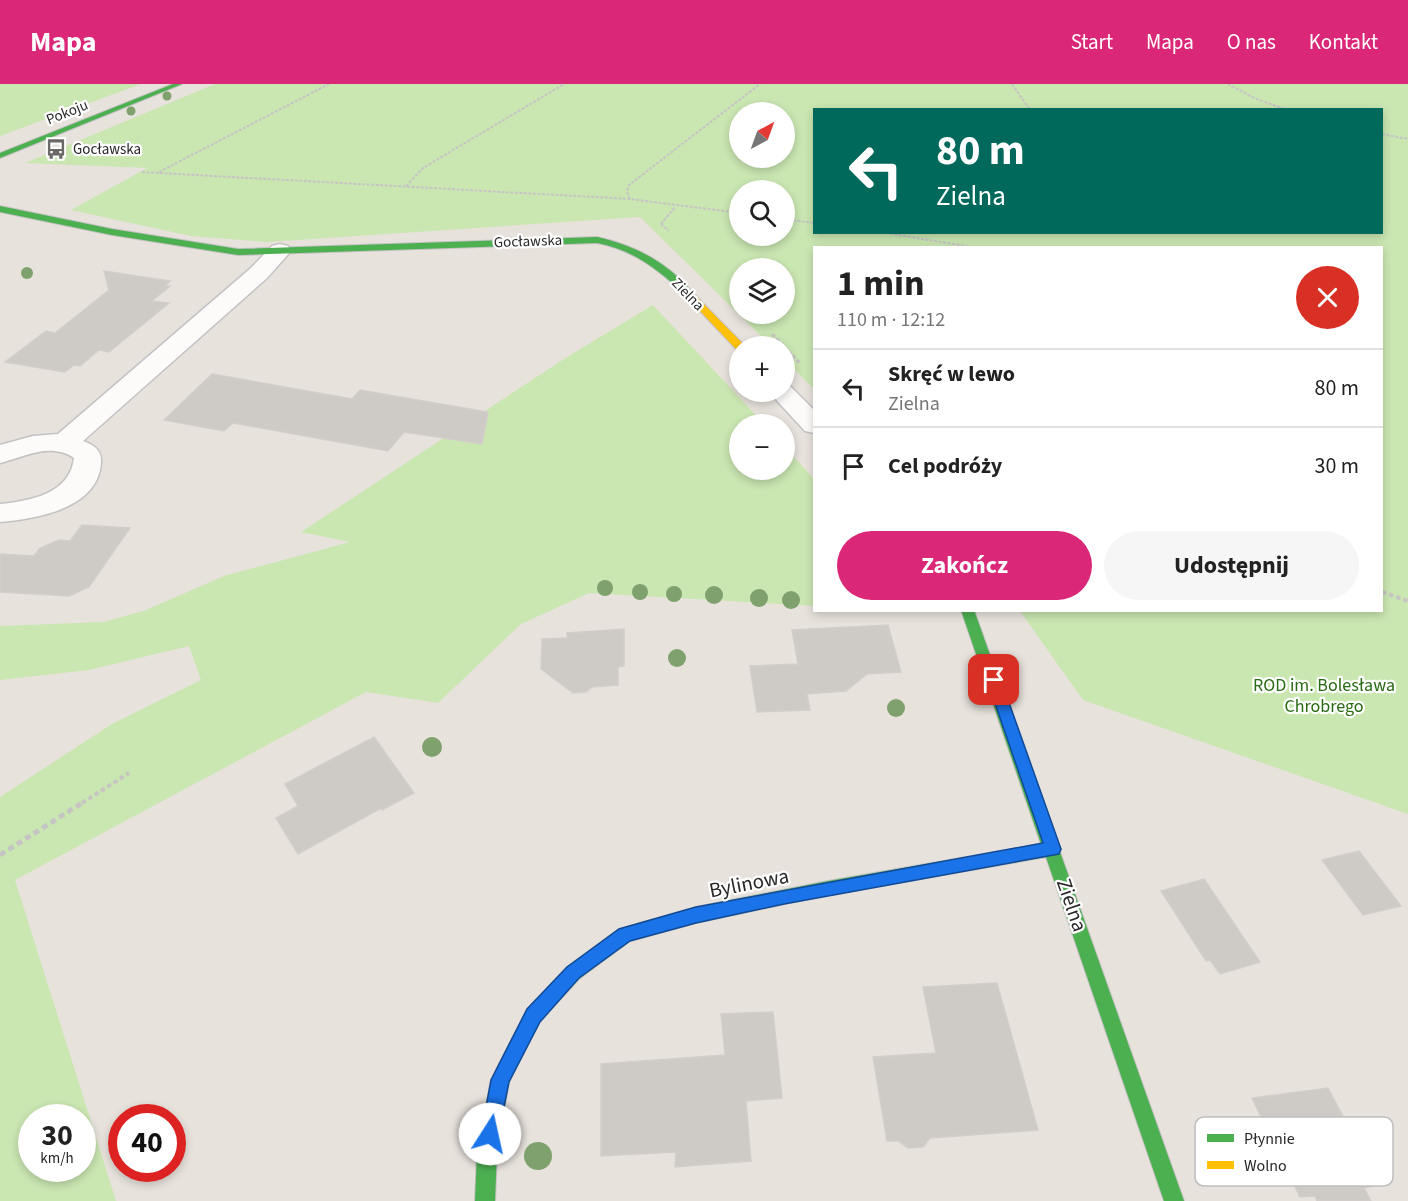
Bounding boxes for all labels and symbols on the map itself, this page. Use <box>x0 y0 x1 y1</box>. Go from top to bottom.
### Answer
street label: Pokoju <box>43 95 91 130</box>
north arrow <box>729 102 795 168</box>
bus stop icon: Gocławska <box>44 137 68 161</box>
place label: Gocławska <box>73 139 141 160</box>
street label: Gocławska <box>494 230 562 253</box>
street label: Zielna <box>667 273 709 316</box>
pin <box>968 654 1019 705</box>
park label: ROD im. Bolesława Chrobrego <box>1253 673 1395 719</box>
street label: Bylinowa <box>707 861 791 905</box>
street label: Zielna <box>1049 874 1095 936</box>
position arrow <box>458 1102 522 1166</box>
speed limit sign: 40 <box>108 1104 186 1182</box>
legend <box>1195 1117 1393 1186</box>
text: Płynnie <box>1244 1128 1295 1150</box>
text: Wolno <box>1244 1155 1287 1177</box>

